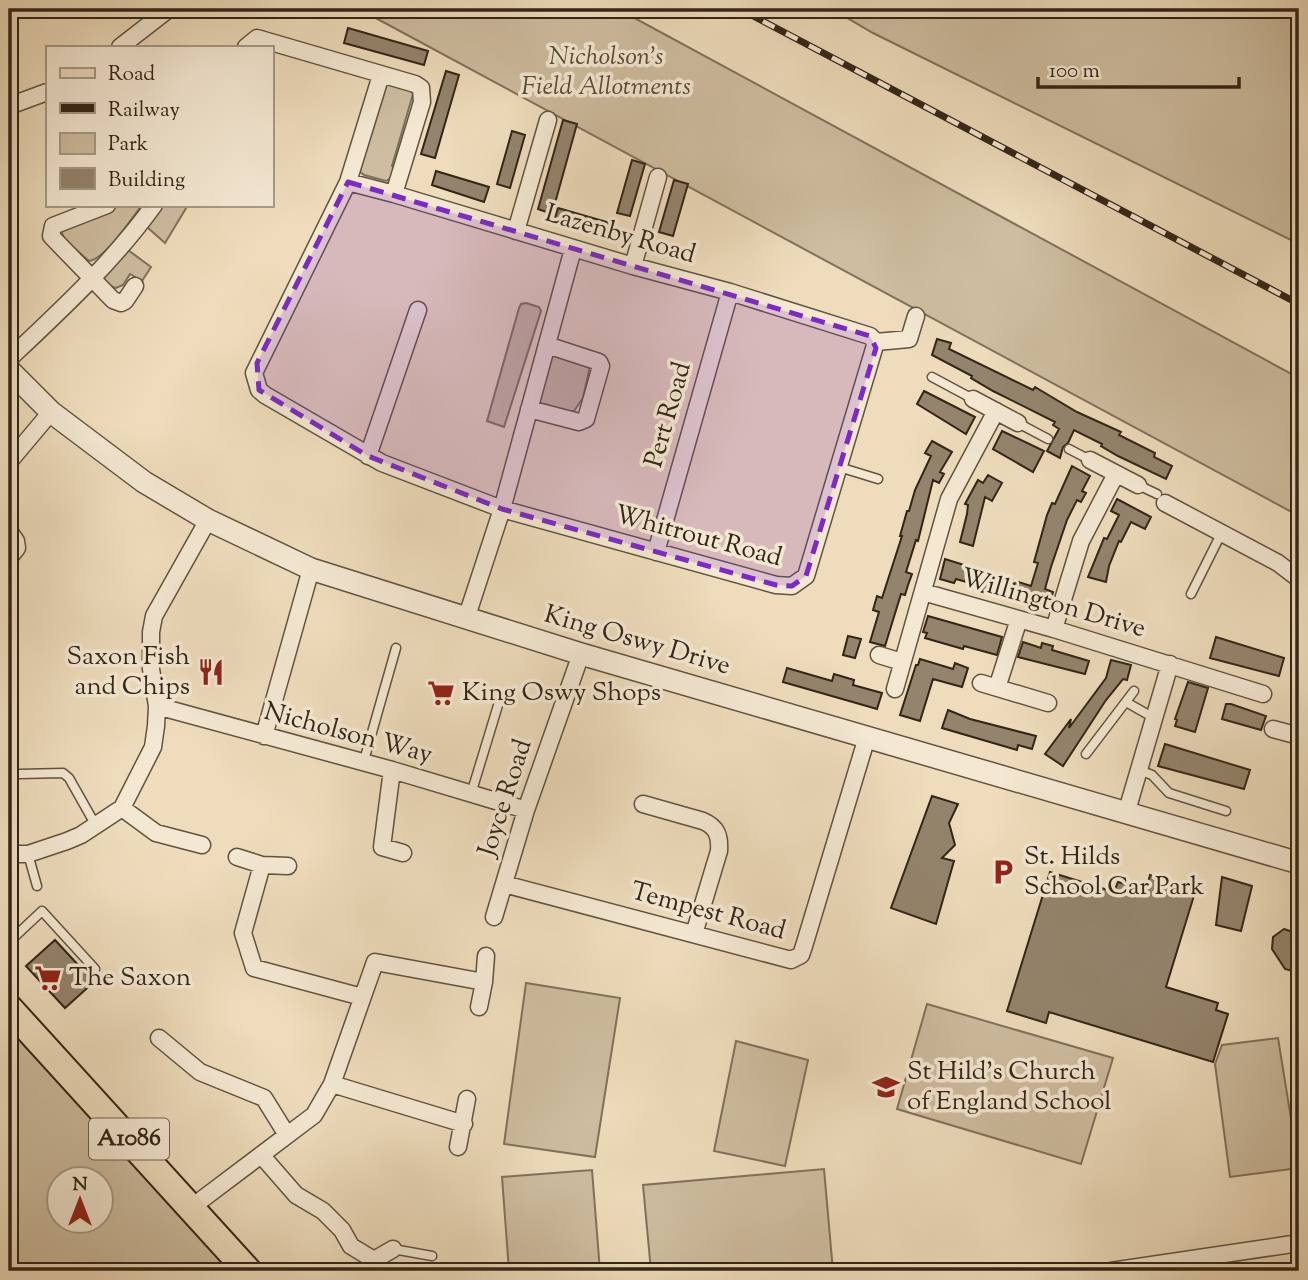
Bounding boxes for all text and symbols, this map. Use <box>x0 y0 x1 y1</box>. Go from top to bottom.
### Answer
park label: Nicholson's Field Allotments <box>521 39 691 106</box>
legend <box>46 46 273 206</box>
scale bar <box>1038 46 1240 90</box>
text: 100 m <box>1049 57 1100 87</box>
text: Road <box>108 60 155 90</box>
text: Railway <box>108 96 180 126</box>
text: Park <box>108 130 149 160</box>
text: Building <box>108 166 185 196</box>
street label: Lazenby Road <box>540 196 700 274</box>
street label: Pert Road <box>636 358 702 472</box>
street label: Whitrout Road <box>610 497 786 577</box>
street label: Willington Drive <box>956 560 1150 648</box>
street label: King Oswy Drive <box>539 597 735 685</box>
place label: Saxon Fish and Chips <box>66 639 190 706</box>
restaurant icon: Saxon Fish and Chips <box>196 657 226 687</box>
place label: King Oswy Shops <box>462 675 661 712</box>
supermarket icon: King Oswy Shops <box>426 678 456 708</box>
street label: Nicholson Way <box>260 694 436 774</box>
street label: Joyce Road <box>469 734 542 863</box>
place label: St. Hilds School Car Park <box>1024 839 1204 906</box>
parking icon: St. Hilds School Car Park <box>988 857 1018 887</box>
street label: Tempest Road <box>626 874 790 951</box>
place label: The Saxon <box>69 960 191 997</box>
supermarket icon: The Saxon <box>33 963 63 993</box>
place label: St Hild's Church of England School <box>907 1054 1112 1121</box>
school or university icon: St Hild's Church of England School <box>871 1072 901 1102</box>
road number: A1086 <box>89 1119 169 1160</box>
north arrow <box>46 1164 116 1234</box>
text: N <box>72 1172 88 1199</box>

